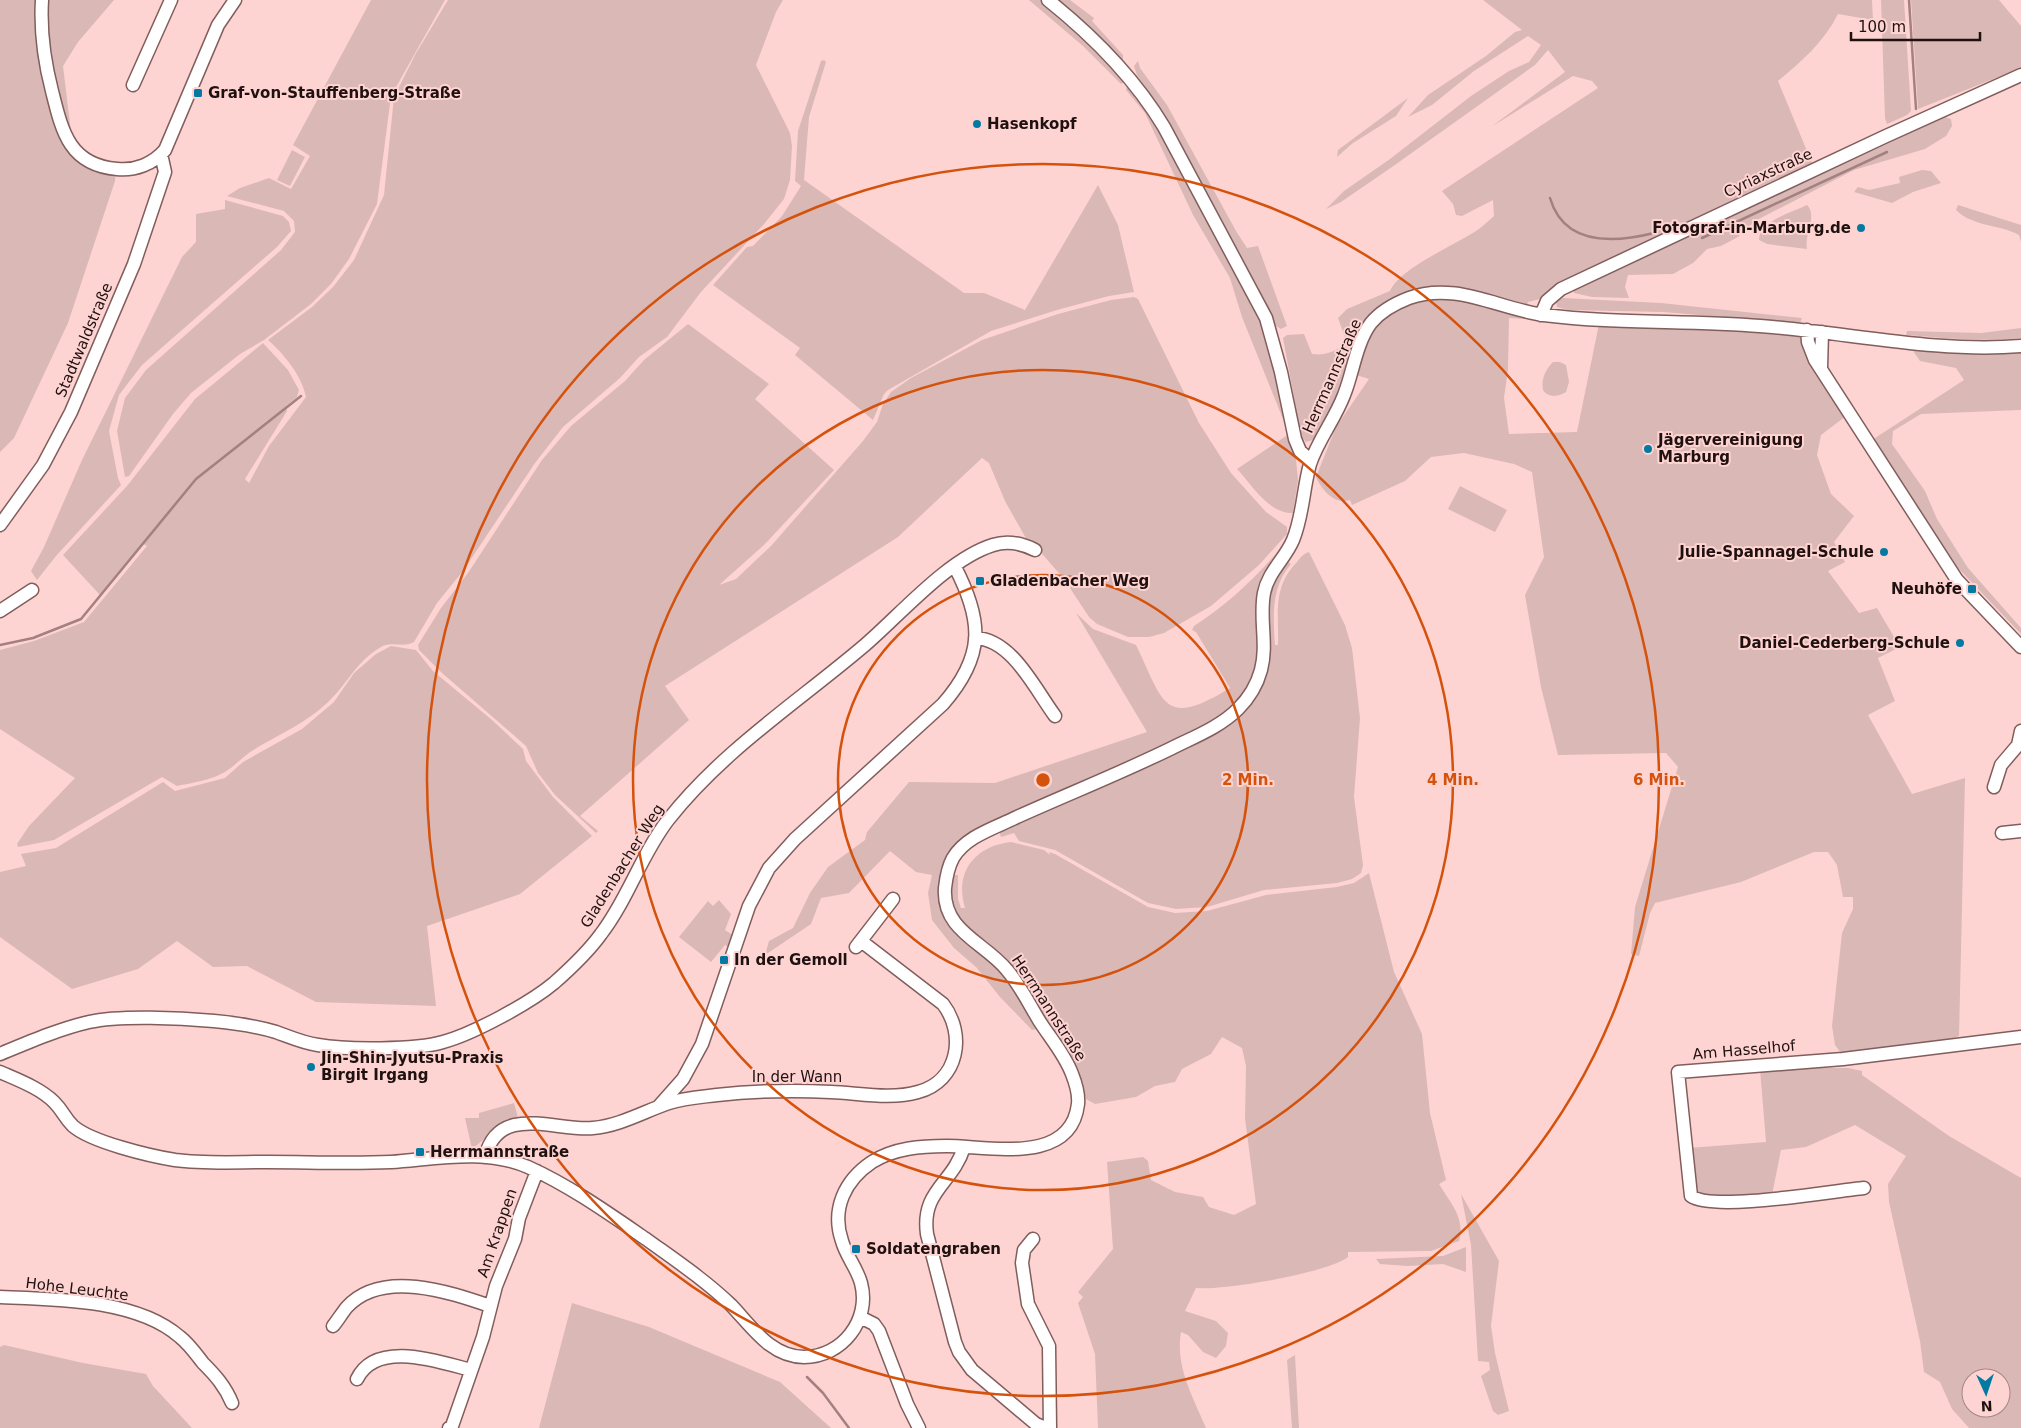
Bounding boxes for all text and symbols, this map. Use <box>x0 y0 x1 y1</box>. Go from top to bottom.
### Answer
scale bar <box>1851 10 1980 42</box>
text: 100 m <box>1858 18 1906 36</box>
place label: Graf-von-Stauffenberg-Straße <box>208 84 461 102</box>
marker: Graf-von-Stauffenberg-Straße <box>192 87 204 99</box>
place label: Hasenkopf <box>987 115 1077 133</box>
marker: Hasenkopf <box>971 118 983 130</box>
street label: Cyriaxstraße <box>1721 145 1815 201</box>
place label: Fotograf-in-Marburg.de <box>1652 219 1851 237</box>
marker: Fotograf-in-Marburg.de <box>1855 222 1867 234</box>
street label: Stadtwaldstraße <box>52 280 116 400</box>
street label: Herrmannstraße <box>1299 316 1365 436</box>
place label: Jägervereinigung Marburg <box>1657 431 1803 466</box>
marker: Jägervereinigung Marburg <box>1642 443 1654 455</box>
place label: Julie-Spannagel-Schule <box>1678 543 1874 561</box>
marker: Julie-Spannagel-Schule <box>1878 546 1890 558</box>
place label: Gladenbacher Weg <box>990 572 1149 590</box>
marker: Gladenbacher Weg <box>974 575 986 587</box>
place label: Neuhöfe <box>1891 580 1962 598</box>
marker: Neuhöfe <box>1966 583 1978 595</box>
place label: Daniel-Cederberg-Schule <box>1739 634 1950 652</box>
marker: Daniel-Cederberg-Schule <box>1954 637 1966 649</box>
centre of rings <box>1034 771 1052 789</box>
text: 2 Min. <box>1222 771 1274 789</box>
text: 4 Min. <box>1427 771 1479 789</box>
text: 6 Min. <box>1633 771 1685 789</box>
street label: Gladenbacher Weg <box>577 801 667 931</box>
place label: In der Gemoll <box>734 951 848 969</box>
street label: Herrmannstraße <box>1008 952 1090 1064</box>
marker: In der Gemoll <box>718 954 730 966</box>
street label: Am Hasselhof <box>1692 1036 1797 1063</box>
place label: Jin-Shin-Jyutsu-Praxis Birgit Irgang <box>320 1049 504 1084</box>
marker: Jin-Shin-Jyutsu-Praxis Birgit Irgang <box>305 1061 317 1073</box>
street label: In der Wann <box>752 1068 842 1086</box>
place label: Herrmannstraße <box>430 1143 569 1161</box>
marker: Herrmannstraße <box>414 1146 426 1158</box>
street label: Am Krappen <box>473 1186 521 1280</box>
place label: Soldatengraben <box>866 1240 1001 1258</box>
marker: Soldatengraben <box>850 1243 862 1255</box>
street label: Hohe Leuchte <box>24 1274 130 1304</box>
north arrow <box>1961 1368 2011 1418</box>
text: N <box>1980 1398 1993 1414</box>

